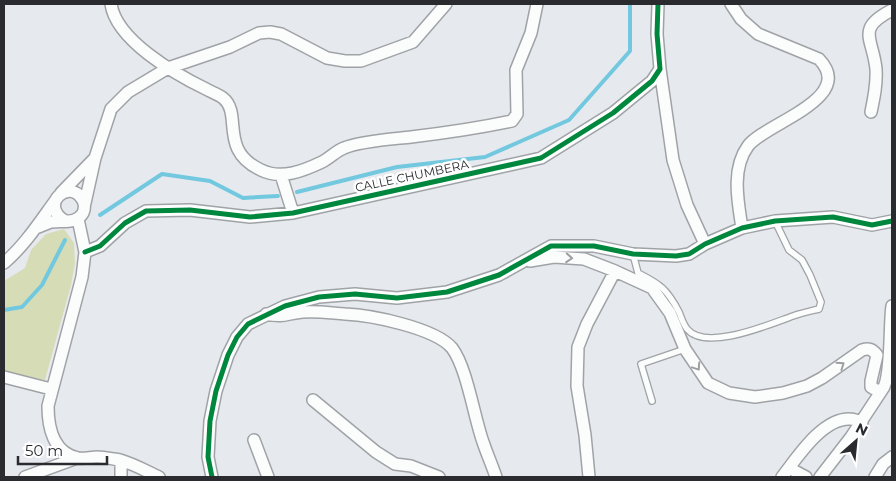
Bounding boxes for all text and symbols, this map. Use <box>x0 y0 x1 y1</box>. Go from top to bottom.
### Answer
street label: CALLE CHUMBERA <box>354 156 470 195</box>
one-way arrow <box>565 253 573 264</box>
one-way arrow <box>691 361 700 371</box>
one-way arrow <box>835 362 845 371</box>
north arrow <box>831 416 881 466</box>
text: N <box>853 419 871 440</box>
scale bar <box>18 434 106 466</box>
text: 50 m <box>25 441 63 460</box>

